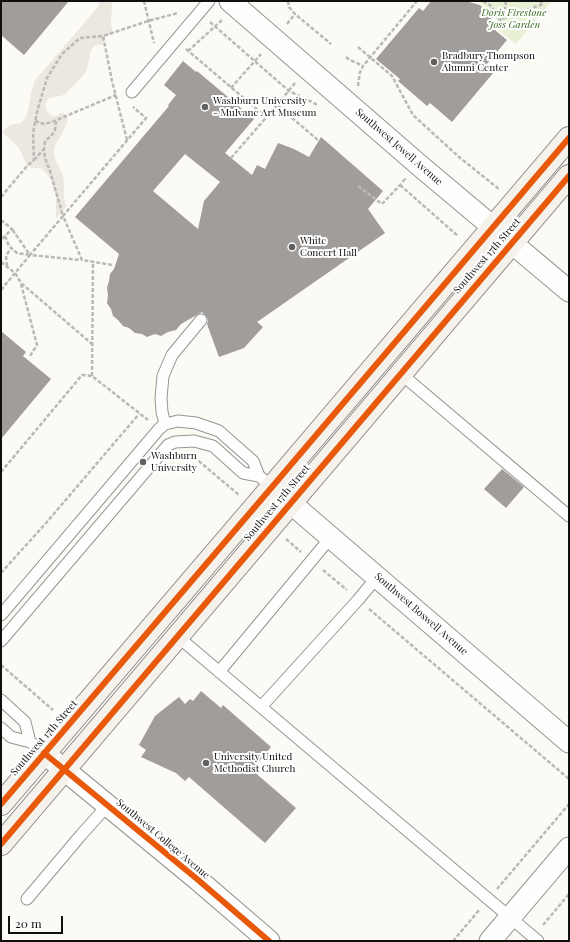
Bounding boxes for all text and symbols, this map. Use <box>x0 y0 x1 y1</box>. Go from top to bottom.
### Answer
park label: Doris Firestone Joss Garden <box>482 7 546 30</box>
place label: Bradbury Thompson Alumni Center <box>442 50 535 74</box>
marker: Bradbury Thompson Alumni Center <box>429 57 439 67</box>
place label: Washburn University - Mulvane Art Museum <box>213 95 316 118</box>
marker: Washburn University - Mulvane Art Museum <box>200 102 210 112</box>
street label: Southwest Jewell Avenue <box>353 106 445 188</box>
street label: Southwest 17th Street <box>451 216 523 296</box>
place label: White Concert Hall <box>300 235 357 258</box>
marker: White Concert Hall <box>287 242 297 252</box>
place label: Washburn University <box>151 450 197 474</box>
marker: Washburn University <box>138 457 148 467</box>
street label: Southwest 17th Street <box>242 462 312 544</box>
street label: Southwest Boswell Avenue <box>372 570 470 658</box>
street label: Southwest 17th Street <box>8 698 80 778</box>
place label: University United Methodist Church <box>214 751 295 774</box>
marker: University United Methodist Church <box>201 758 211 768</box>
street label: Southwest College Avenue <box>114 797 212 881</box>
scale bar <box>10 908 65 934</box>
text: 20 m <box>15 915 42 931</box>

